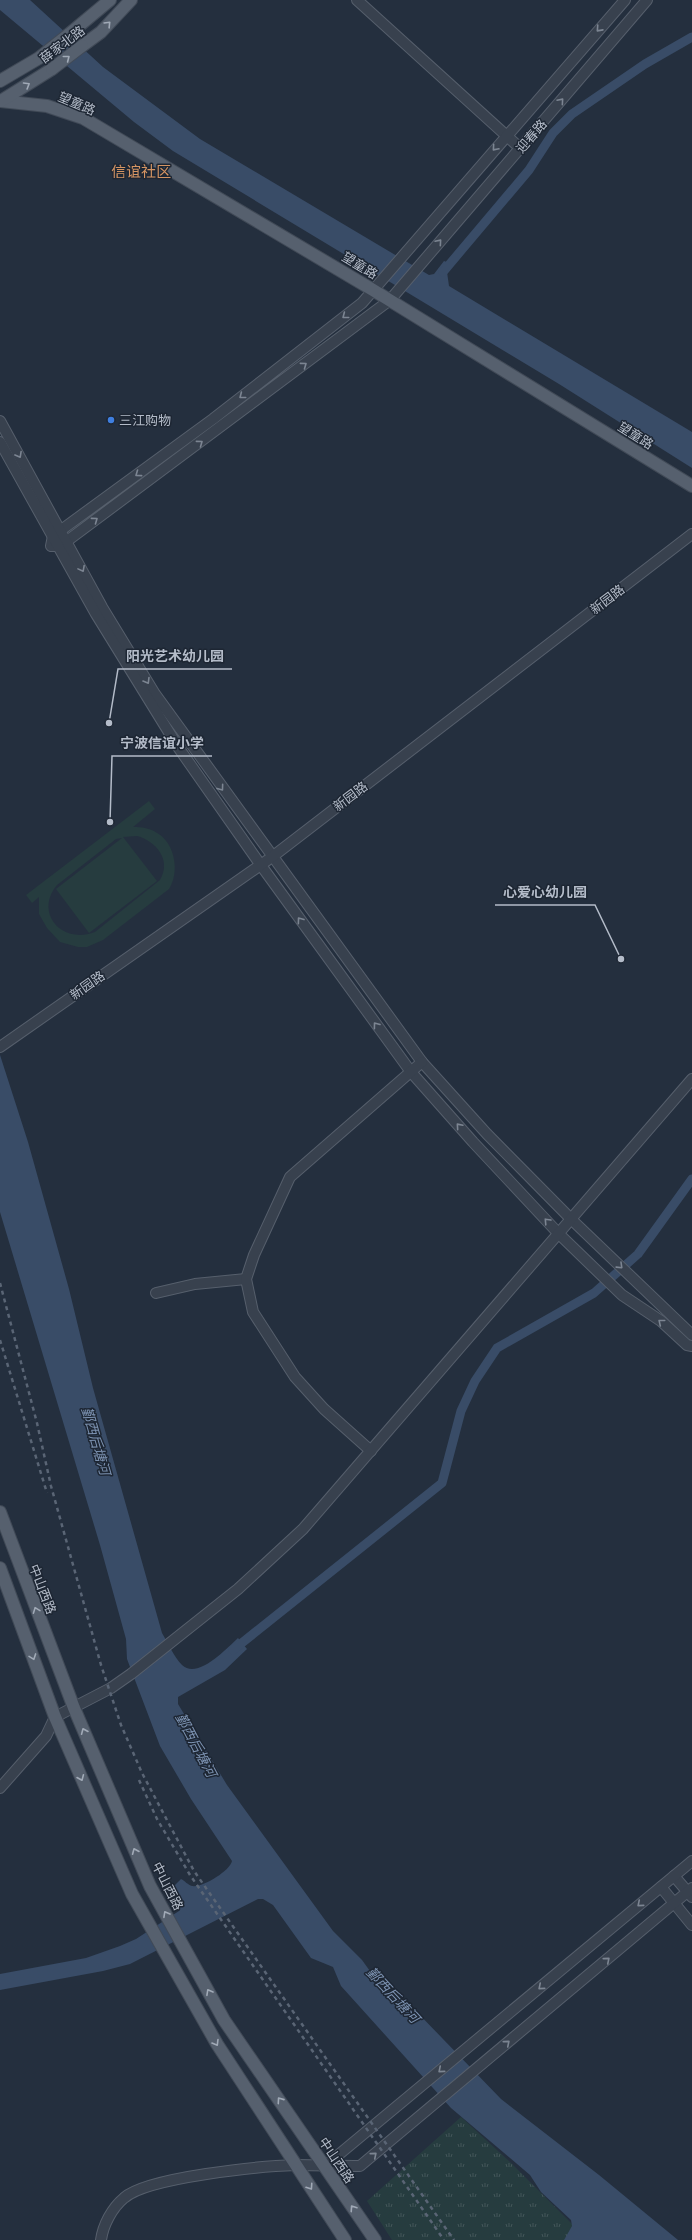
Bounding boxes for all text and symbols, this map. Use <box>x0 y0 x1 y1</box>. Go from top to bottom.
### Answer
one-way arrow <box>103 21 111 29</box>
street label: 薛家北路 <box>36 22 88 66</box>
one-way arrow <box>597 24 604 32</box>
one-way arrow <box>62 56 69 63</box>
one-way arrow <box>23 83 30 90</box>
street label: 望童路 <box>56 88 98 118</box>
one-way arrow <box>556 99 563 106</box>
street label: 迎春路 <box>512 116 550 156</box>
one-way arrow <box>493 143 500 150</box>
district label: 信谊社区 <box>111 162 171 181</box>
one-way arrow <box>435 240 442 247</box>
street label: 望童路 <box>339 248 381 282</box>
one-way arrow <box>342 312 349 319</box>
one-way arrow <box>300 363 307 370</box>
one-way arrow <box>240 391 247 398</box>
place label: 三江购物 <box>119 412 171 428</box>
marker: 三江购物 <box>106 415 116 425</box>
street label: 望童路 <box>615 418 657 452</box>
one-way arrow <box>196 440 203 448</box>
one-way arrow <box>14 451 21 458</box>
one-way arrow <box>136 469 143 476</box>
one-way arrow <box>91 518 98 525</box>
one-way arrow <box>77 565 84 572</box>
street label: 新园路 <box>587 581 627 617</box>
callout: 阳光艺术幼儿园 <box>118 643 232 669</box>
text: 阳光艺术幼儿园 <box>126 647 224 664</box>
one-way arrow <box>143 677 150 684</box>
callout: 宁波信谊小学 <box>112 730 212 756</box>
text: 宁波信谊小学 <box>120 734 204 751</box>
street label: 新园路 <box>330 778 370 814</box>
one-way arrow <box>217 783 224 790</box>
callout: 心爱心幼儿园 <box>495 879 595 905</box>
text: 心爱心幼儿园 <box>503 883 587 900</box>
one-way arrow <box>297 917 305 924</box>
street label: 新园路 <box>66 967 108 1003</box>
one-way arrow <box>374 1023 381 1030</box>
one-way arrow <box>456 1123 463 1130</box>
one-way arrow <box>544 1218 552 1226</box>
one-way arrow <box>615 1261 623 1269</box>
one-way arrow <box>659 1320 666 1327</box>
water label: 鄞西后塘河 <box>79 1405 115 1480</box>
street label: 中山西路 <box>26 1562 60 1616</box>
one-way arrow <box>33 1607 41 1614</box>
one-way arrow <box>28 1653 36 1660</box>
water label: 鄞西后塘河 <box>173 1710 222 1782</box>
one-way arrow <box>80 1728 88 1735</box>
one-way arrow <box>77 1774 85 1781</box>
one-way arrow <box>132 1847 140 1855</box>
street label: 中山西路 <box>149 1859 187 1913</box>
one-way arrow <box>638 1899 645 1906</box>
one-way arrow <box>163 1911 170 1918</box>
one-way arrow <box>602 1957 610 1964</box>
water label: 鄞西后塘河 <box>363 1963 425 2028</box>
one-way arrow <box>538 1983 545 1990</box>
one-way arrow <box>206 1989 213 1996</box>
one-way arrow <box>212 2039 219 2046</box>
one-way arrow <box>503 2041 510 2048</box>
one-way arrow <box>438 2066 445 2073</box>
one-way arrow <box>278 2098 285 2105</box>
street label: 中山西路 <box>316 2134 358 2186</box>
one-way arrow <box>369 2153 376 2160</box>
one-way arrow <box>305 2183 312 2190</box>
one-way arrow <box>350 2205 358 2212</box>

